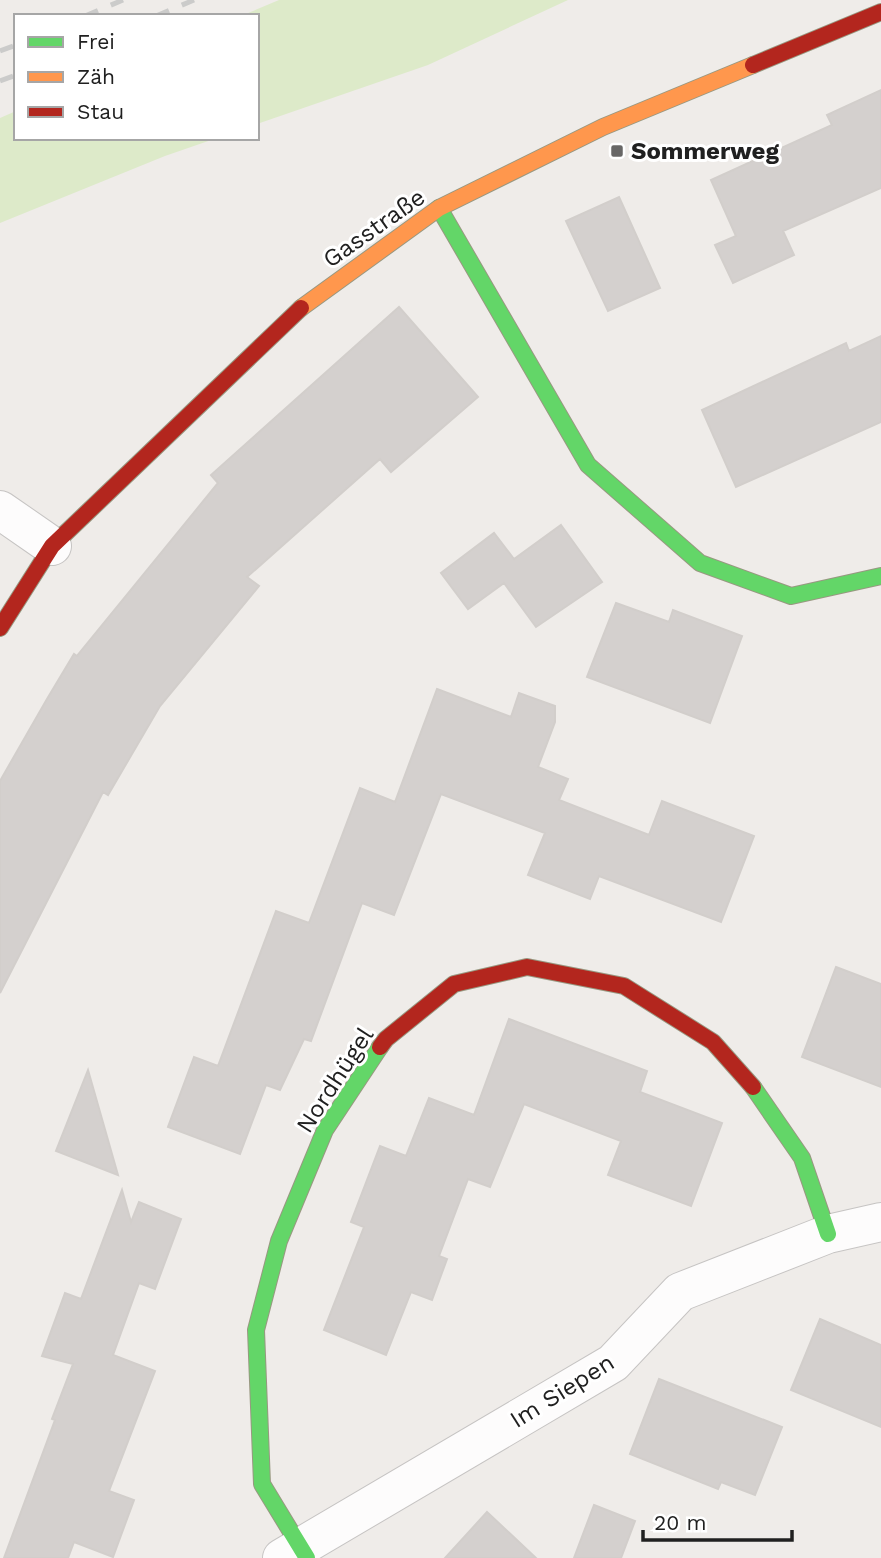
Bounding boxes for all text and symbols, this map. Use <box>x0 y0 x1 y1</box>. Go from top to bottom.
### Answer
legend <box>14 14 259 140</box>
text: Frei <box>77 29 115 54</box>
text: Zäh <box>77 64 115 89</box>
text: Stau <box>77 99 124 124</box>
place label: Sommerweg <box>631 137 779 165</box>
marker: Sommerweg <box>609 143 625 159</box>
street label: Gasstraße <box>318 183 430 273</box>
street label: Nordhügel <box>291 1022 380 1138</box>
street label: Im Siepen <box>505 1348 619 1434</box>
scale bar <box>643 1498 792 1542</box>
text: 20 m <box>654 1510 706 1535</box>

